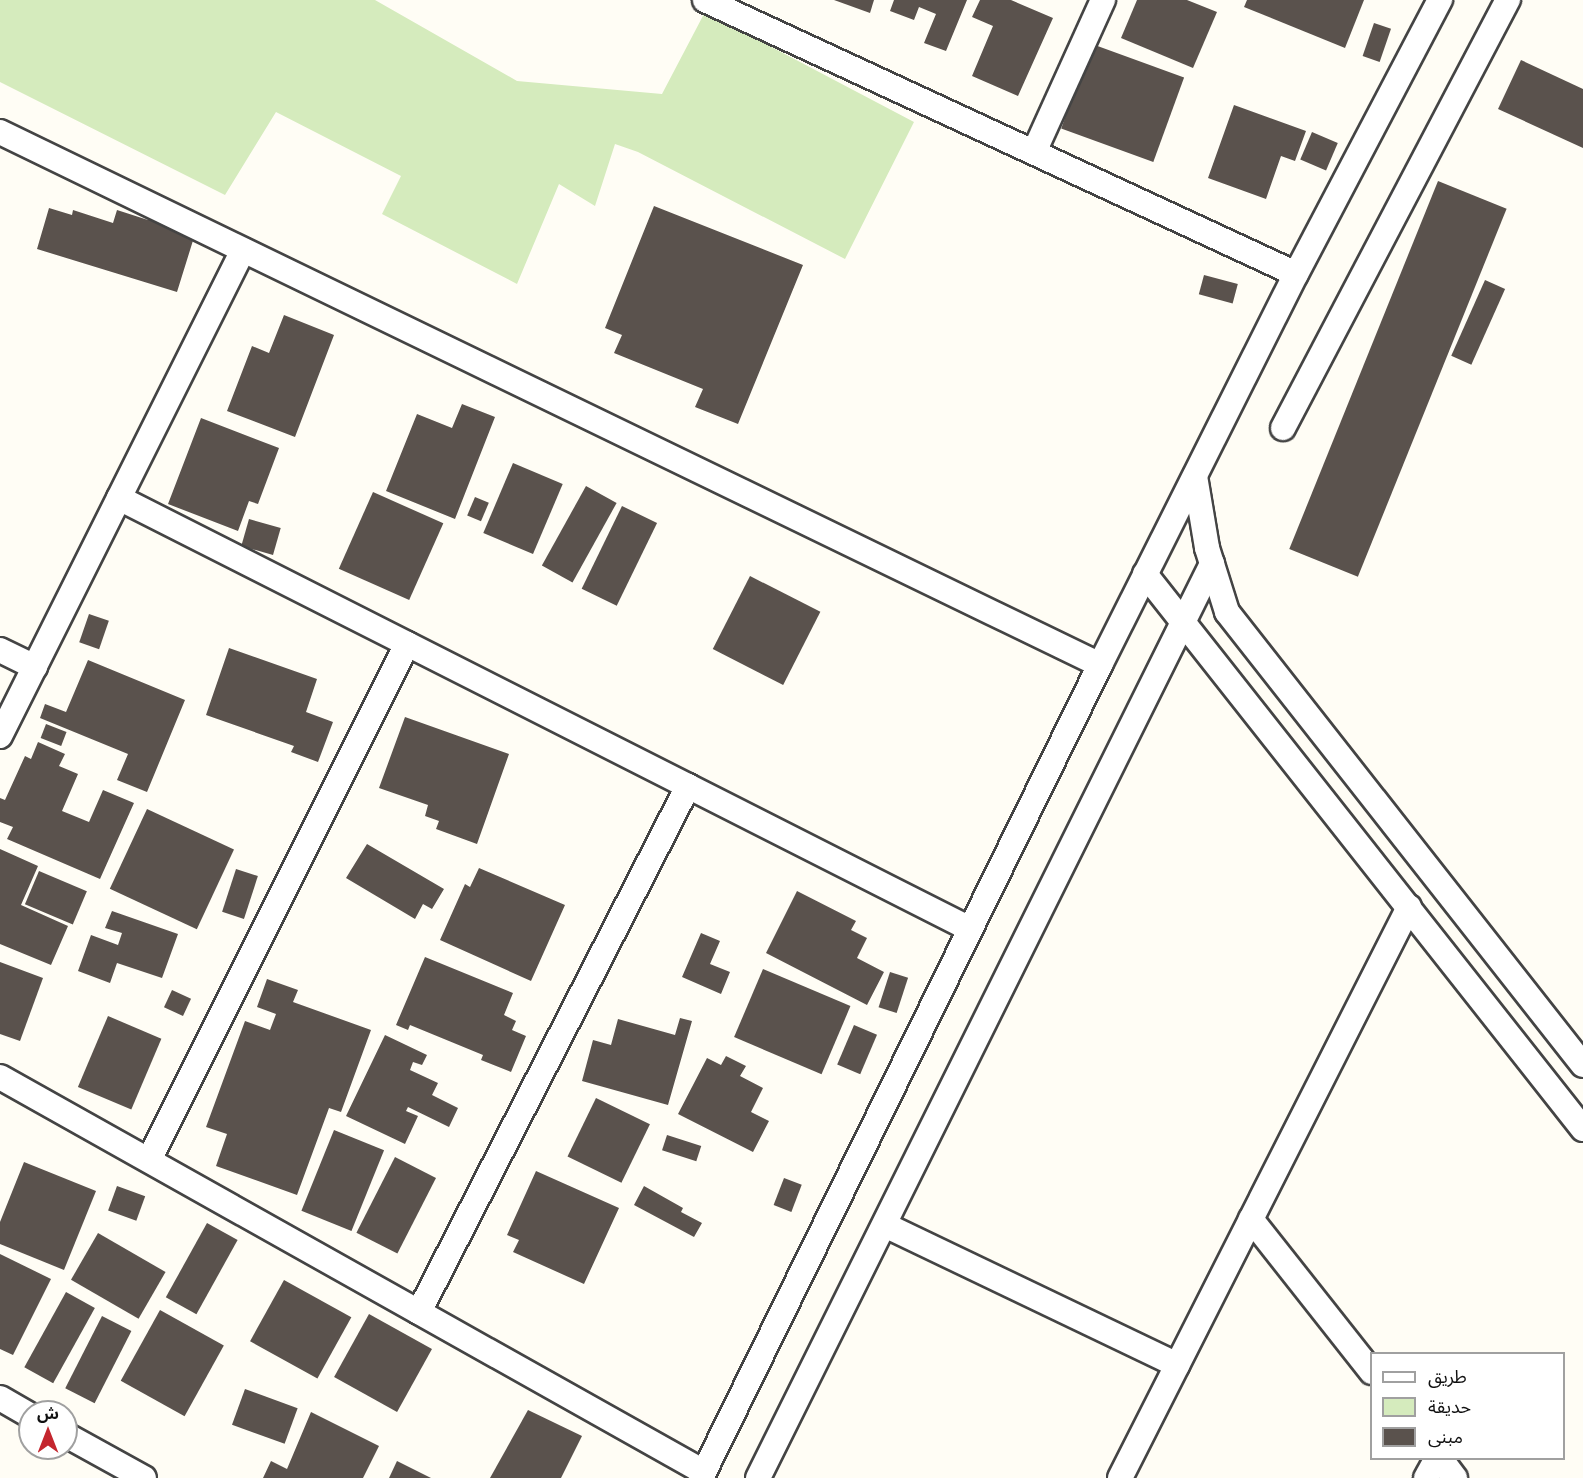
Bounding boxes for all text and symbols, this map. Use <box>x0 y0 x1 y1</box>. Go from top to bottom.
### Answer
legend <box>1370 1352 1565 1460</box>
text: طريق <box>1428 1367 1467 1387</box>
text: حديقة <box>1428 1397 1471 1417</box>
north arrow <box>18 1400 78 1460</box>
text: ش <box>37 1405 59 1422</box>
text: مبنى <box>1428 1427 1463 1447</box>

